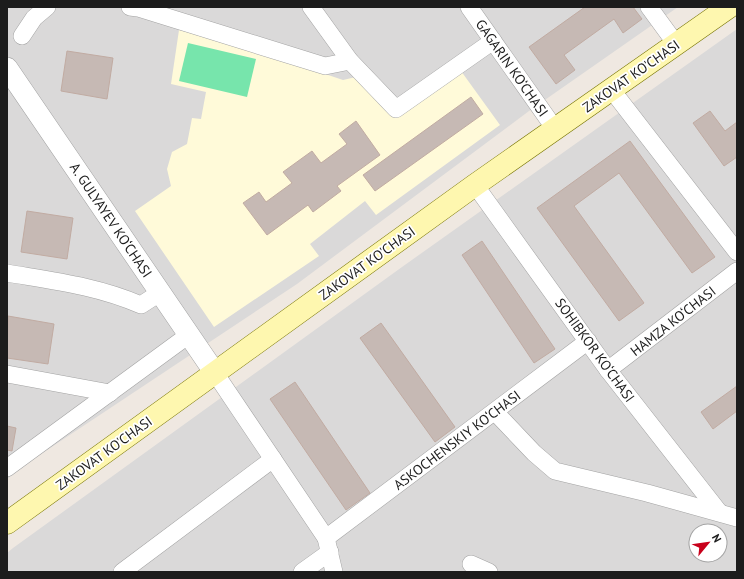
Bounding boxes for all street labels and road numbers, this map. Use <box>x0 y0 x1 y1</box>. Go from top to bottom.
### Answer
street label: GAGARIN KO‘CHASI <box>472 16 552 120</box>
street label: ZAKOVAT KO'CHASI <box>579 36 683 116</box>
street label: A. GULYAYEV KO‘CHASI <box>66 159 156 281</box>
street label: ZAKOVAT KO'CHASI <box>315 222 419 304</box>
street label: HAMZA KO‘CHASI <box>627 282 719 360</box>
street label: SOHIBKOR KO‘CHASI <box>551 294 639 406</box>
street label: ASKOCHENSKIY KO‘CHASI <box>390 386 524 494</box>
street label: ZAKOVAT KO'CHASI <box>52 412 156 494</box>

